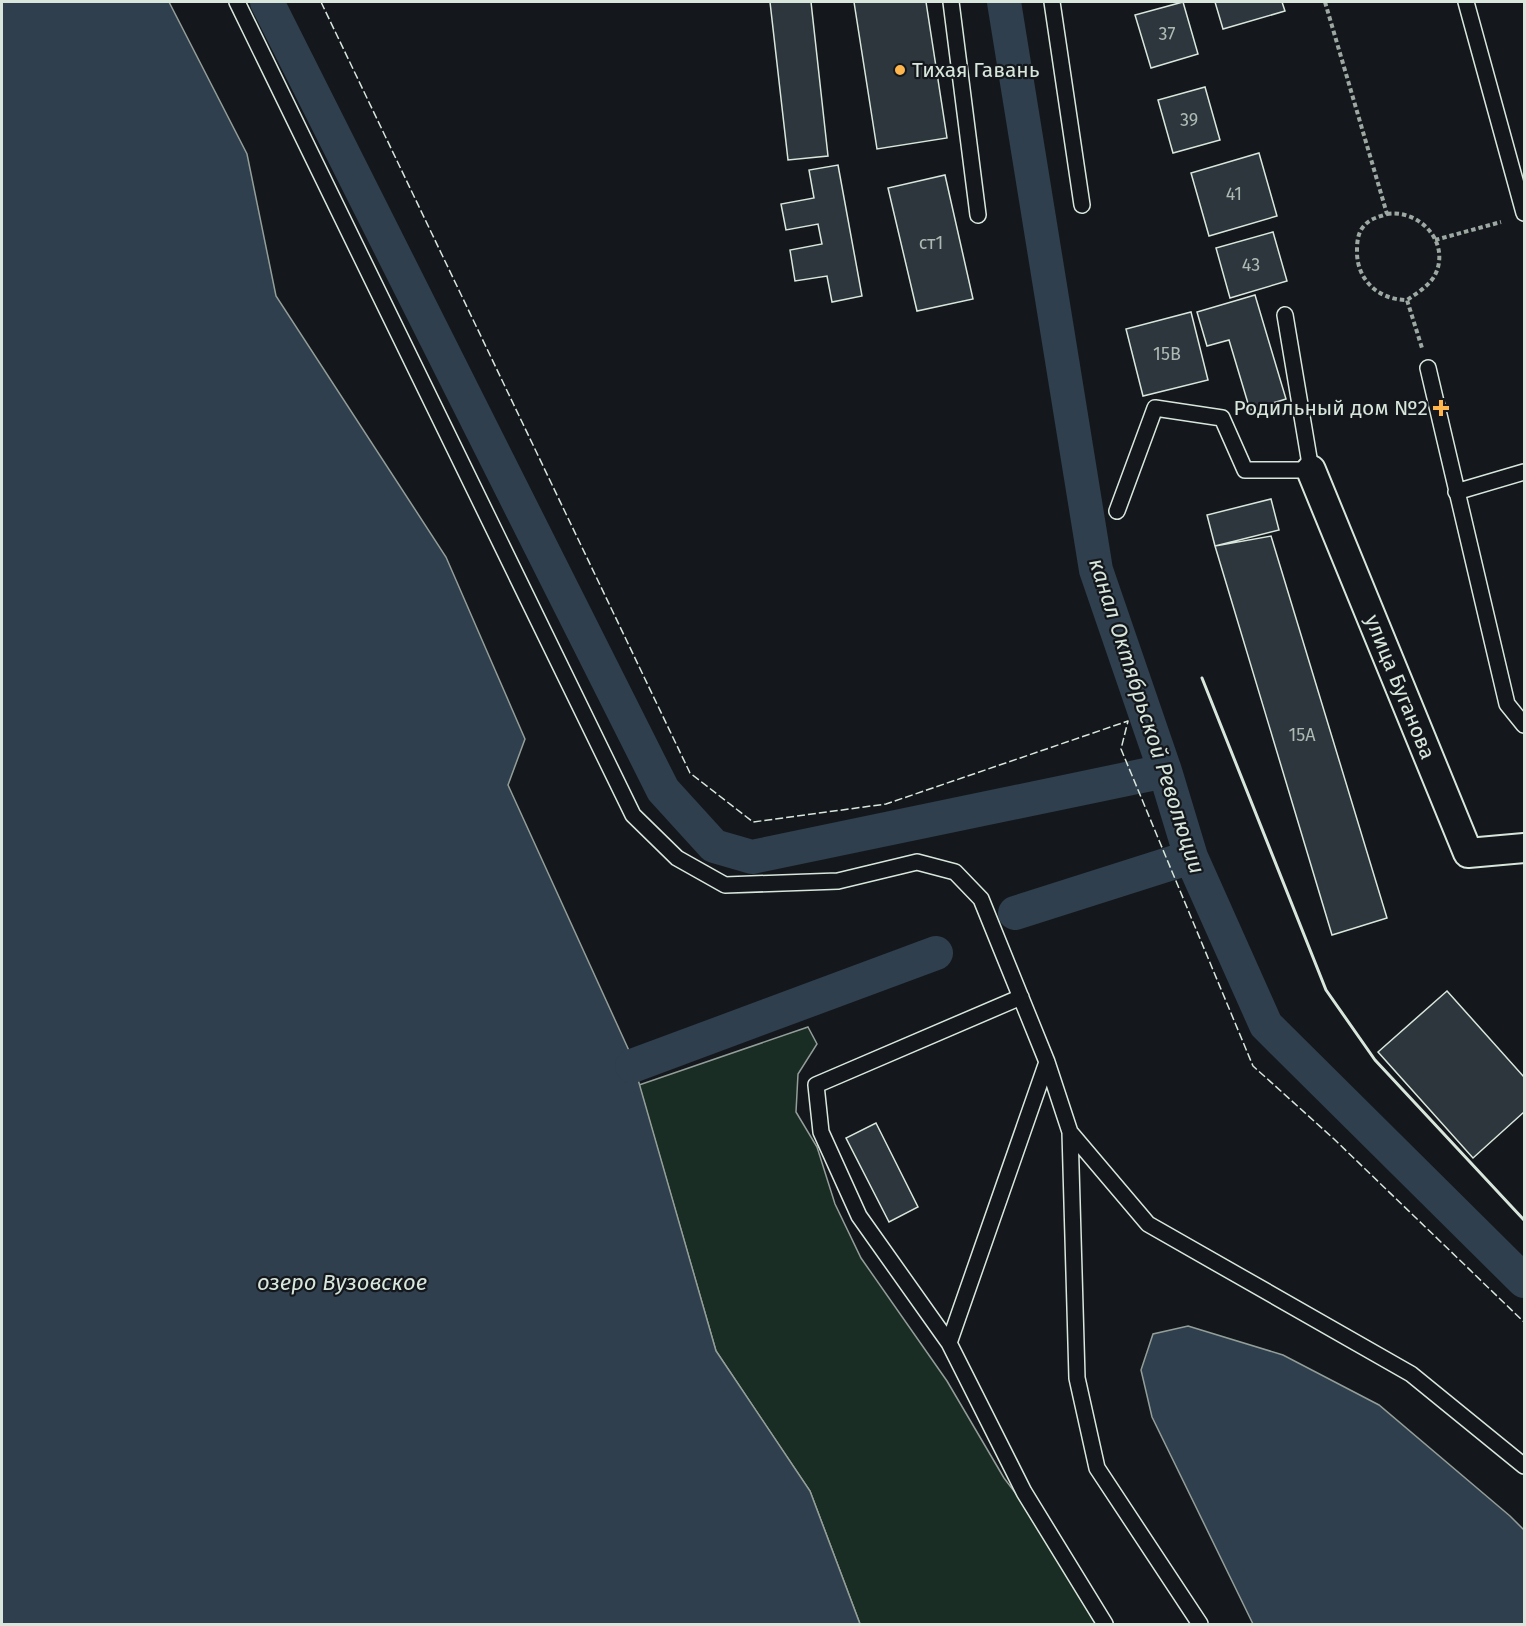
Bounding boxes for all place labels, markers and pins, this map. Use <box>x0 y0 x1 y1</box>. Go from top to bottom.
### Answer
place label: Тихая Гавань <box>912 57 1040 83</box>
marker: Тихая Гавань <box>893 63 907 77</box>
place label: Родильный дом №2 <box>1234 395 1428 421</box>
marker: Родильный дом №2 <box>1432 399 1450 417</box>

